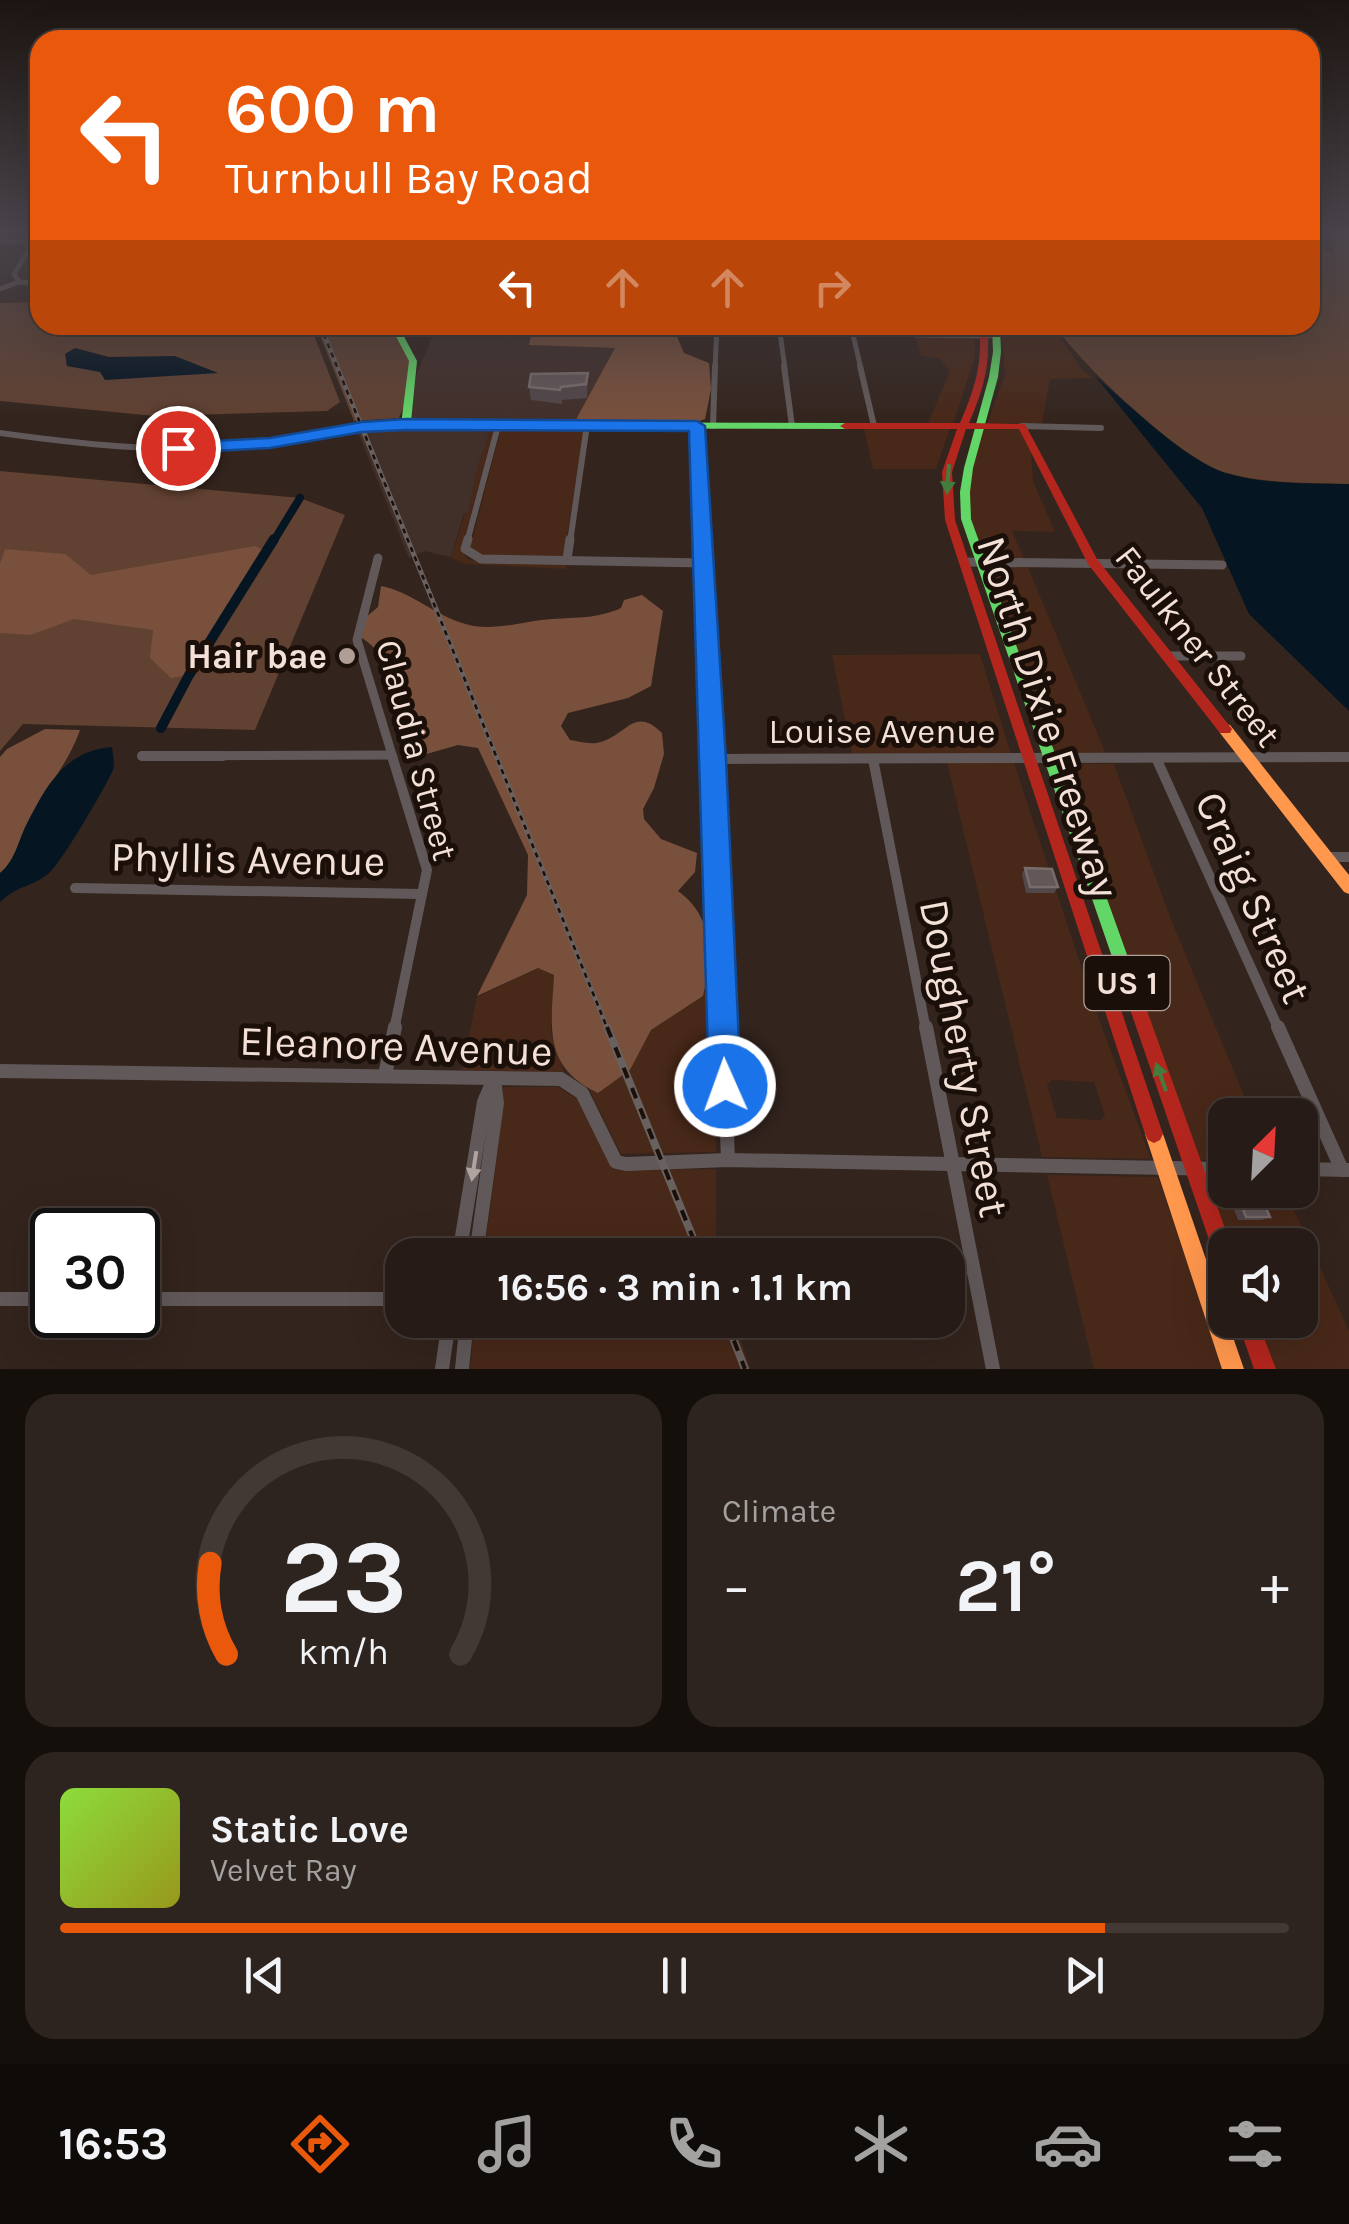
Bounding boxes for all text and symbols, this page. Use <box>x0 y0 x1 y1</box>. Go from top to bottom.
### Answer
text: 600 m <box>225 68 440 150</box>
icon: left <box>60 70 190 200</box>
text: Turnbull Bay Road <box>225 152 593 204</box>
icon: left <box>490 260 545 315</box>
icon: ahead <box>595 260 650 315</box>
icon: ahead <box>700 260 755 315</box>
icon: right <box>805 260 860 315</box>
pin <box>136 406 221 491</box>
icon: arrive <box>151 421 206 476</box>
one-way arrow <box>939 464 955 496</box>
street label: North Dixie Freeway <box>966 530 1130 904</box>
street label: Faulkner Street <box>1106 538 1289 755</box>
street label: Claudia Street <box>367 635 466 865</box>
place label: Hair bae <box>187 636 327 677</box>
marker: Hair bae <box>336 645 358 667</box>
street label: Louise Avenue <box>769 711 995 752</box>
street label: Craig Street <box>1184 784 1322 1011</box>
street label: Phyllis Avenue <box>110 832 386 886</box>
street label: Dougherty Street <box>909 895 1019 1221</box>
road number: US 1 <box>1084 956 1170 1010</box>
street label: Eleanore Avenue <box>239 1016 553 1076</box>
position arrow <box>673 1034 777 1138</box>
one-way arrow <box>1152 1061 1167 1091</box>
north arrow <box>1208 1098 1318 1208</box>
map controls <box>1208 1098 1318 1338</box>
one-way arrow <box>465 1151 481 1182</box>
speed limit sign: 30 <box>30 1208 160 1338</box>
button: sound <box>1208 1228 1318 1338</box>
text: 16:56 · 3 min · 1.1 km <box>497 1265 853 1310</box>
text: Climate <box>722 1493 836 1530</box>
text: 23 <box>280 1517 407 1638</box>
text: 21° <box>955 1542 1056 1630</box>
text: − <box>722 1554 751 1618</box>
text: + <box>1260 1554 1289 1618</box>
text: km/h <box>298 1631 389 1673</box>
text: Static Love <box>210 1807 409 1852</box>
text: Velvet Ray <box>210 1852 357 1889</box>
icon: previous <box>237 1948 292 2003</box>
icon: pause <box>647 1948 702 2003</box>
icon: next <box>1057 1948 1112 2003</box>
icon: directions <box>285 2109 355 2179</box>
icon: music <box>472 2109 542 2179</box>
icon: phone <box>659 2109 729 2179</box>
icon: climate <box>846 2109 916 2179</box>
icon: car <box>1033 2109 1103 2179</box>
icon: filters <box>1220 2109 1290 2179</box>
text: 16:53 <box>59 2118 168 2170</box>

